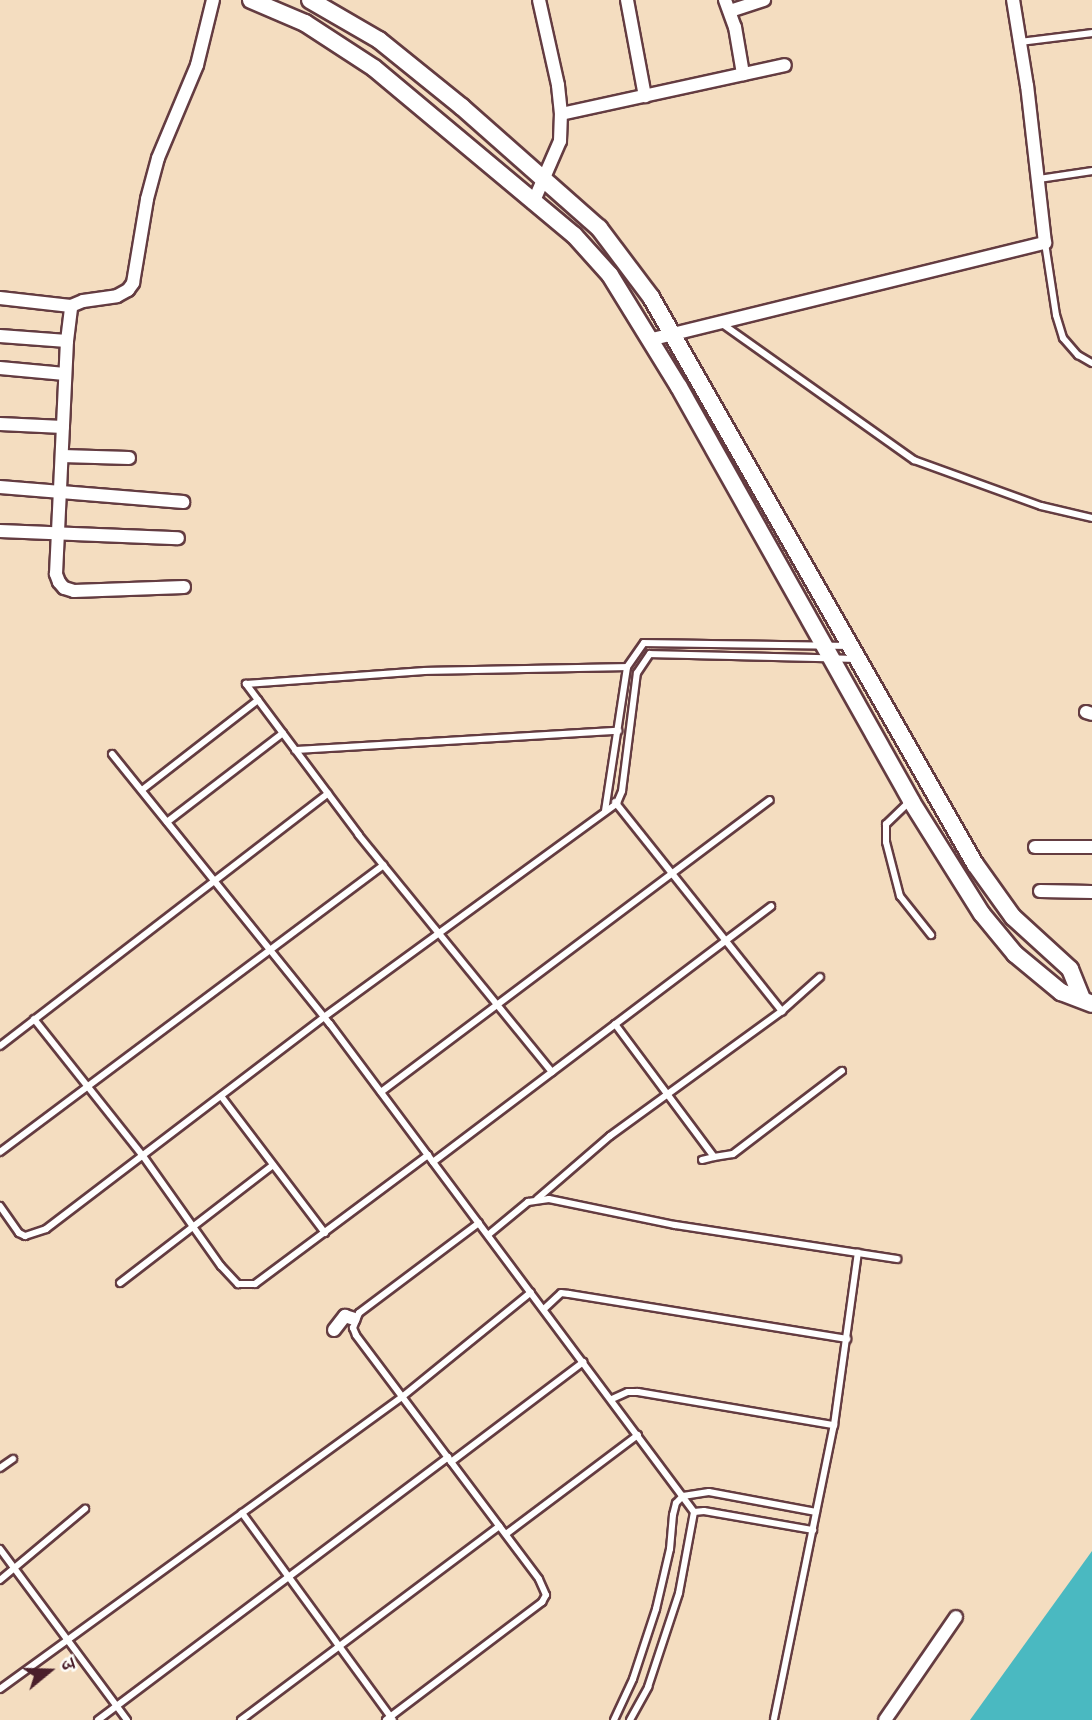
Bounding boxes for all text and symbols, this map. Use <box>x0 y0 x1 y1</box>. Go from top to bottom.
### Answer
north arrow <box>14 1636 84 1706</box>
text: उ <box>54 1655 84 1673</box>

